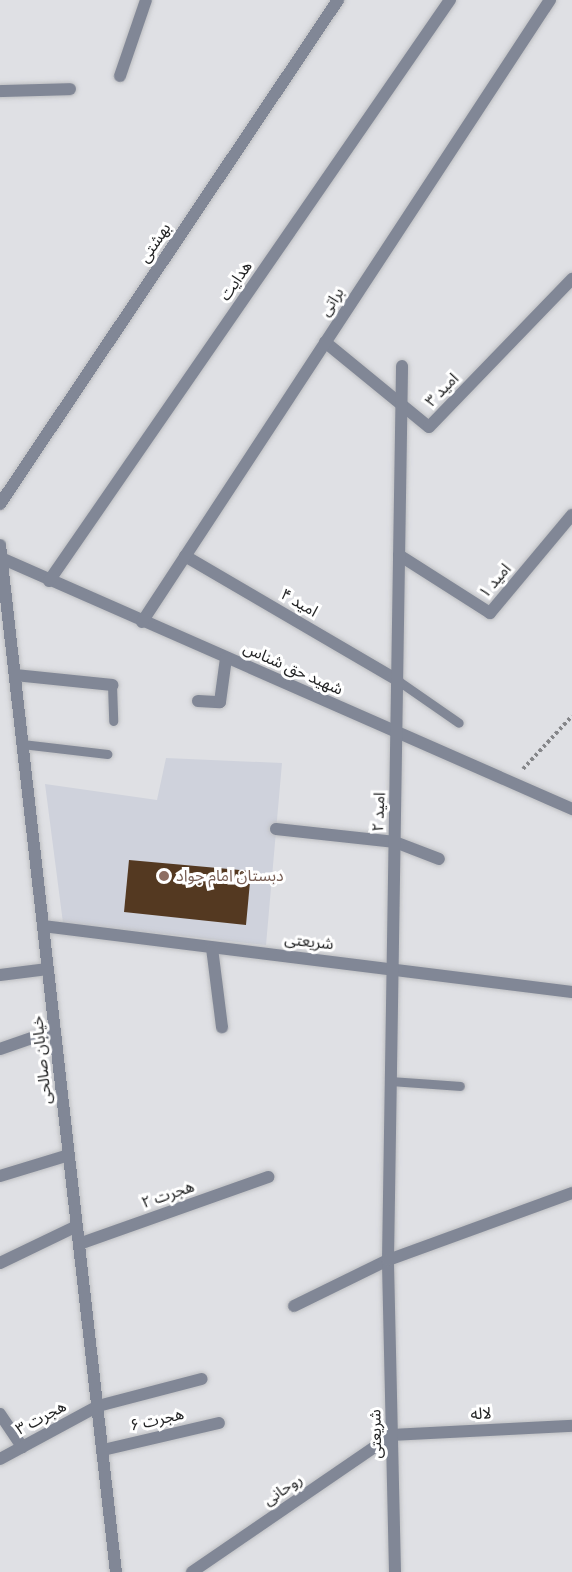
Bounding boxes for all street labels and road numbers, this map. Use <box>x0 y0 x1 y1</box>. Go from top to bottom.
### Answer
street label: بهشتی <box>135 219 175 267</box>
street label: هدایت <box>216 258 256 304</box>
street label: براتی <box>316 284 348 320</box>
street label: امید ۳ <box>421 369 463 411</box>
street label: امید ۱ <box>475 560 515 602</box>
street label: امید ۴ <box>277 585 321 621</box>
street label: شهید حق شناس <box>240 638 346 700</box>
street label: امید ۲ <box>369 792 389 832</box>
street label: شریعتی <box>283 930 335 954</box>
street label: خیابان صالحی <box>28 1015 56 1105</box>
street label: هجرت ۲ <box>139 1177 197 1213</box>
street label: هجرت ۳ <box>12 1397 70 1439</box>
street label: لاله <box>470 1404 492 1424</box>
street label: هجرت ۶ <box>128 1405 186 1435</box>
street label: شریعتی <box>366 1409 386 1459</box>
street label: روحانی <box>260 1470 306 1510</box>

